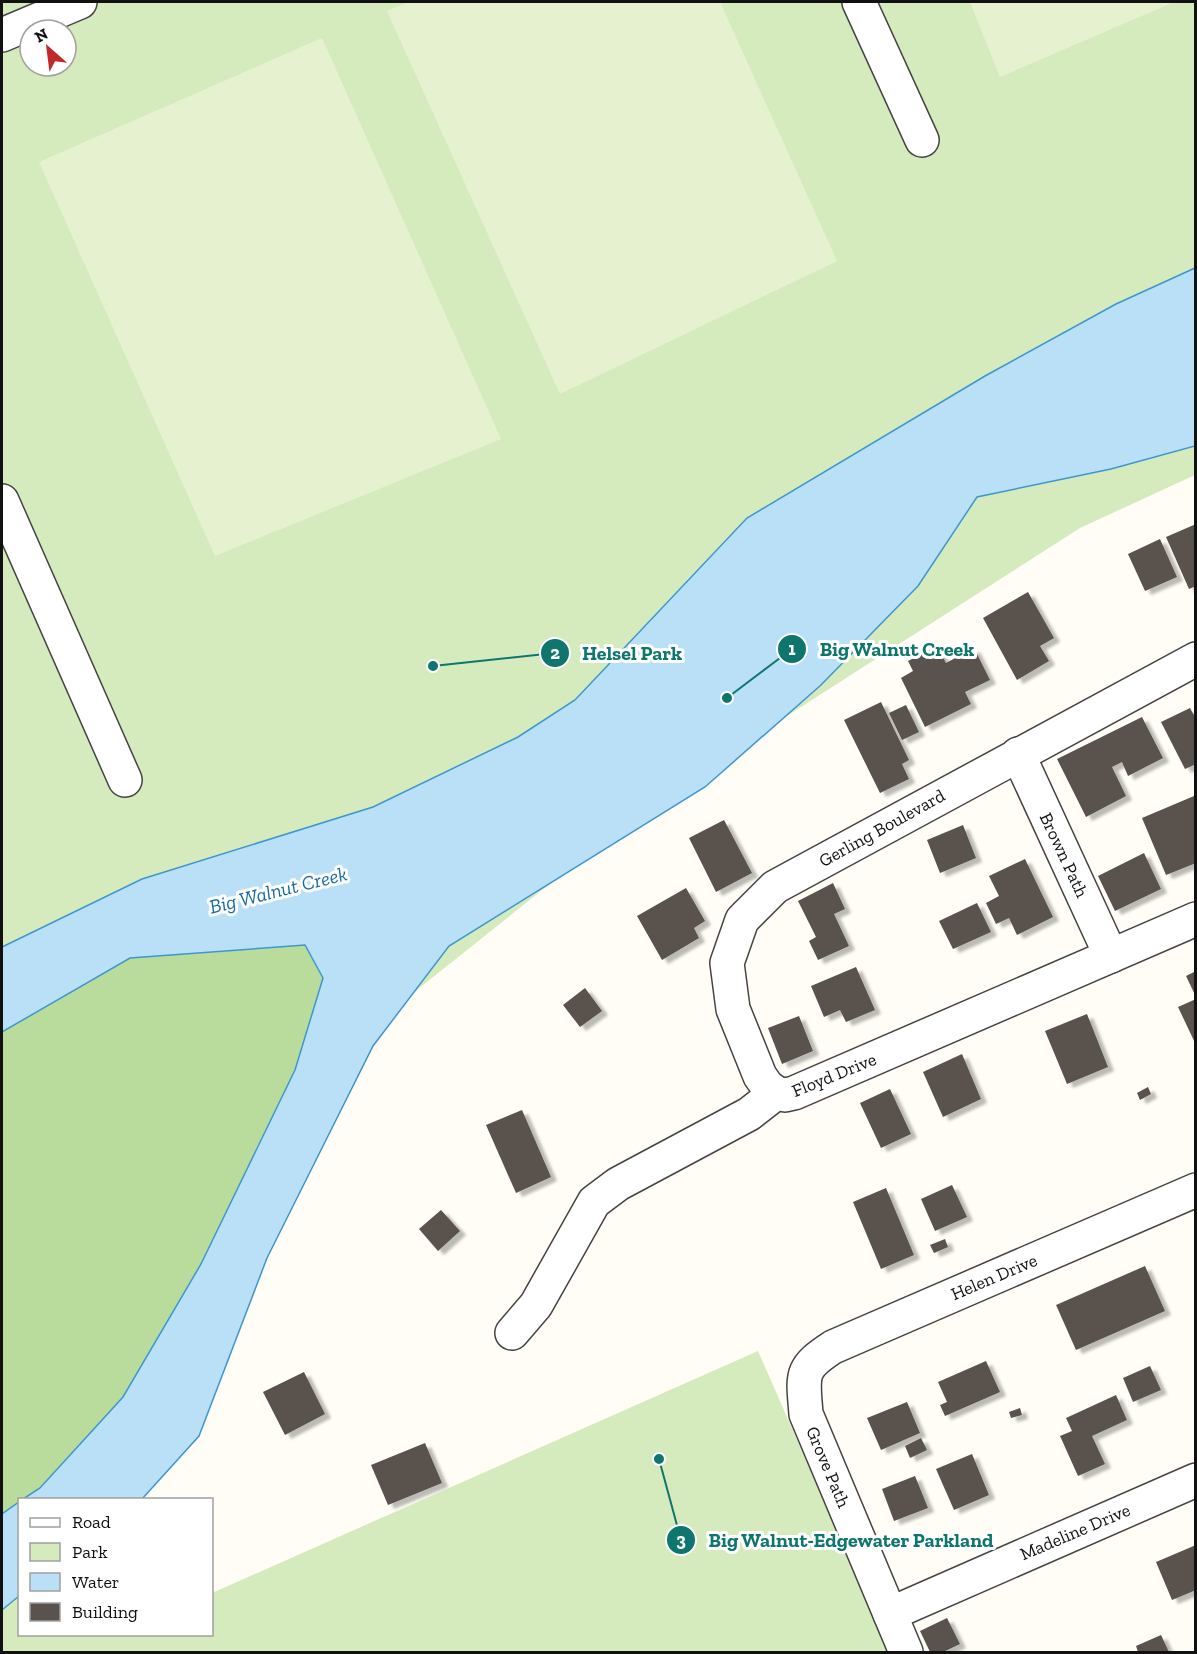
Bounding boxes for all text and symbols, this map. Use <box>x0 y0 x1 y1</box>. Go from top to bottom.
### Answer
north arrow <box>18 18 78 78</box>
text: N <box>31 24 51 46</box>
callout: Big Walnut Creek <box>777 630 987 668</box>
callout: Helsel Park <box>540 634 694 672</box>
text: Big Walnut Creek <box>820 637 974 661</box>
text: 1 <box>788 638 796 660</box>
text: Helsel Park <box>582 641 682 665</box>
text: 2 <box>550 642 560 664</box>
street label: Gerling Boulevard <box>815 784 949 872</box>
street label: Brown Path <box>1035 809 1093 901</box>
water label: Big Walnut Creek <box>207 861 349 919</box>
street label: Floyd Drive <box>789 1048 879 1102</box>
street label: Helen Drive <box>948 1249 1040 1305</box>
street label: Grove Path <box>801 1423 855 1511</box>
legend <box>18 1498 213 1636</box>
street label: Madeline Drive <box>1016 1499 1134 1565</box>
text: Road <box>72 1511 111 1533</box>
callout: Big Walnut-Edgewater Parkland <box>666 1521 1006 1559</box>
text: Big Walnut-Edgewater Parkland <box>709 1528 994 1552</box>
text: 3 <box>676 1529 686 1551</box>
text: Park <box>72 1541 108 1563</box>
text: Water <box>72 1571 119 1593</box>
text: Building <box>72 1601 138 1623</box>

